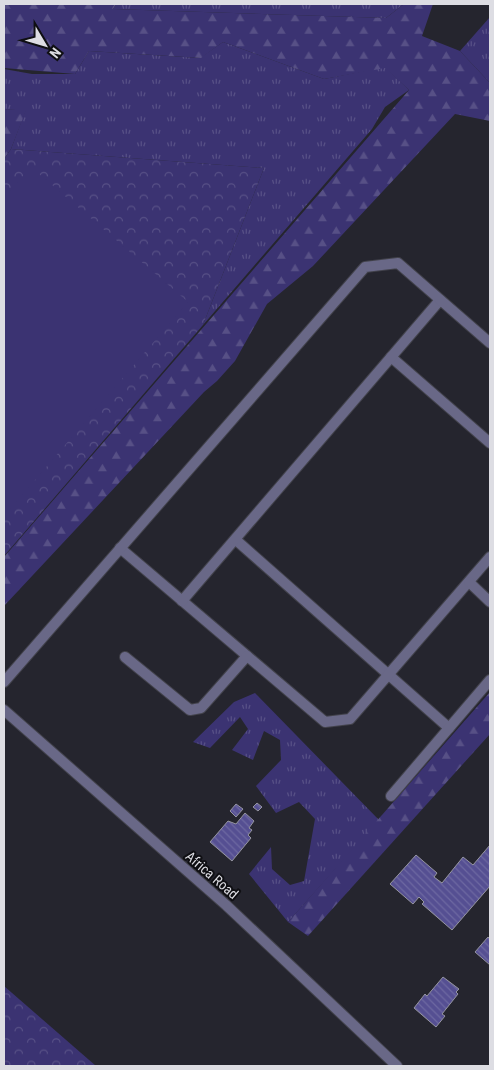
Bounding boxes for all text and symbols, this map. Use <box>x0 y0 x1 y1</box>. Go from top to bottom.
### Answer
north arrow <box>20 20 70 70</box>
text: N <box>46 45 64 61</box>
street label: Africa Road <box>182 848 242 902</box>

